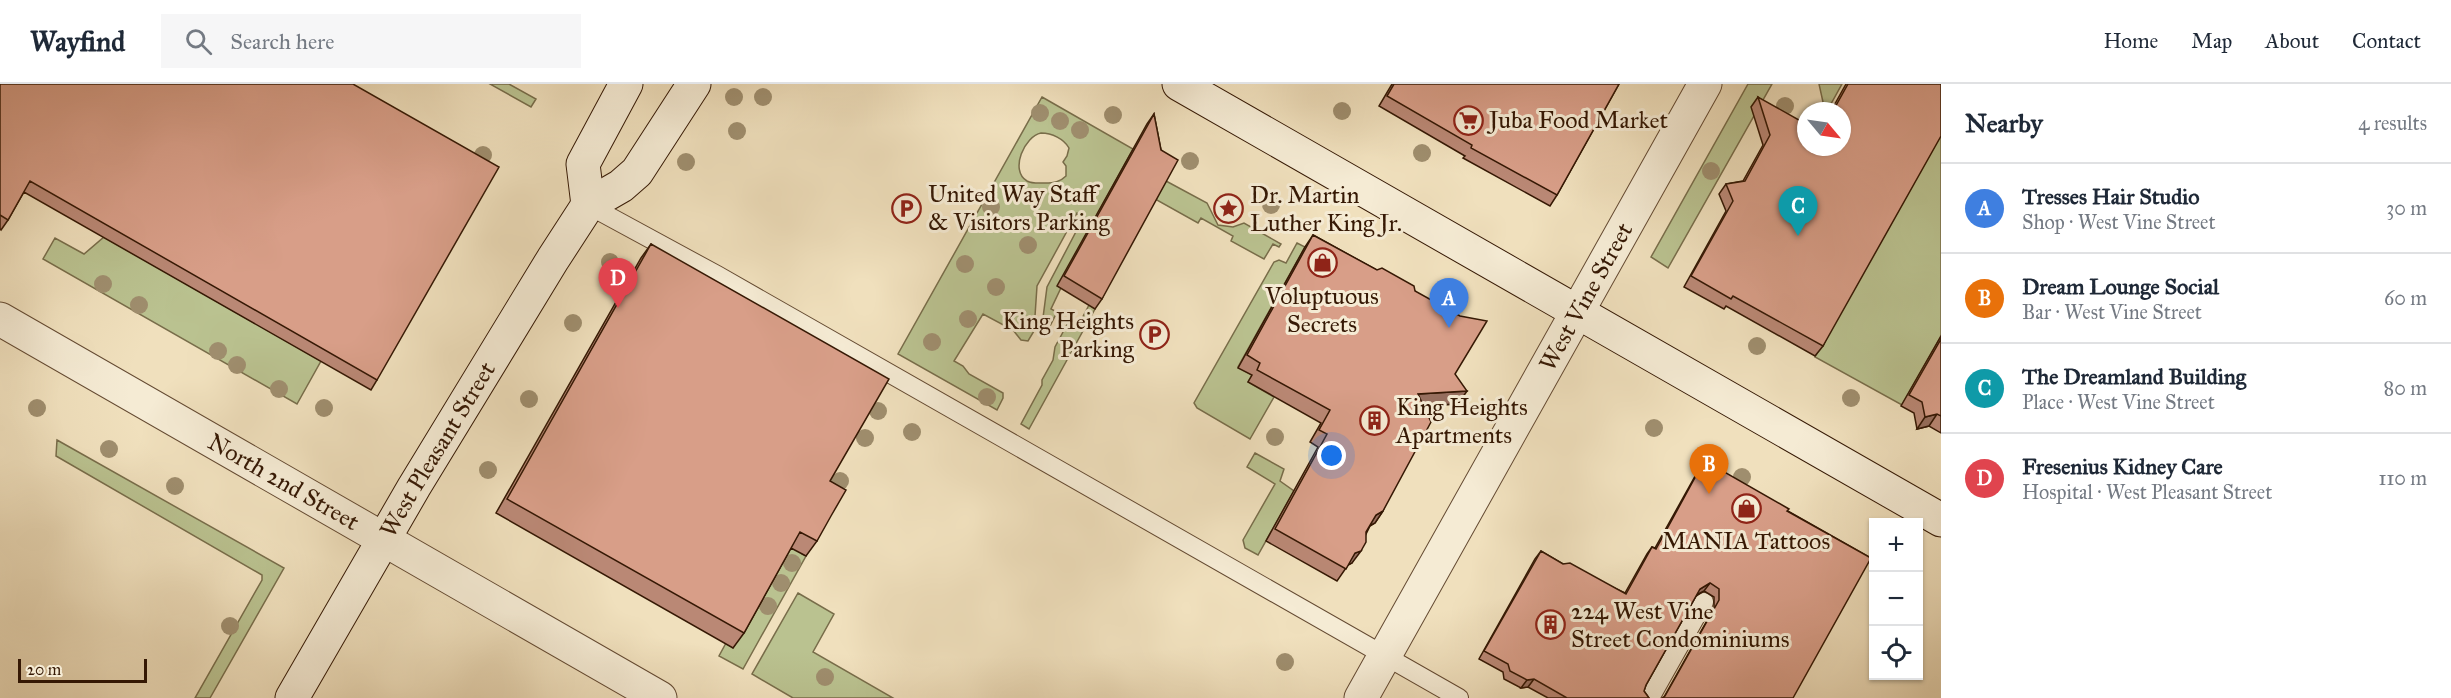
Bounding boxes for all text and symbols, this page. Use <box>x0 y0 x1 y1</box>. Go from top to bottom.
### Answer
search box <box>161 14 581 68</box>
text: Wayfind <box>30 24 125 59</box>
icon: search <box>182 25 215 58</box>
text: Search here <box>230 28 334 55</box>
text: Home <box>2103 28 2158 54</box>
text: Map <box>2191 28 2232 54</box>
text: About <box>2265 28 2319 54</box>
text: Contact <box>2352 28 2421 54</box>
north arrow <box>1797 102 1851 156</box>
supermarket icon: Juba Food Market <box>1452 104 1484 136</box>
place label: Juba Food Market <box>1486 105 1668 135</box>
text: Nearby <box>1965 107 2043 139</box>
text: 4 results <box>2358 111 2427 135</box>
place label: United Way Staff & Visitors Parking <box>928 179 1111 237</box>
place label: Dr. Martin Luther King Jr. <box>1250 180 1402 238</box>
text: Tresses Hair Studio <box>2022 183 2200 210</box>
pin: C <box>1778 186 1818 236</box>
parking icon: United Way Staff & Visitors Parking <box>891 192 923 224</box>
place icon: Dr. Martin Luther King Jr. <box>1213 193 1245 225</box>
text: A <box>1978 196 1991 220</box>
text: 30 m <box>2386 196 2427 220</box>
text: Shop · West Vine Street <box>2022 210 2216 234</box>
street label: West Vine Street <box>1532 217 1640 376</box>
shop icon: Voluptuous Secrets <box>1306 247 1338 279</box>
pin: D <box>598 258 638 308</box>
text: Dream Lounge Social <box>2022 273 2219 300</box>
pin: A <box>1430 278 1468 328</box>
place label: Voluptuous Secrets <box>1264 281 1379 339</box>
text: B <box>1978 286 1991 310</box>
text: 60 m <box>2384 286 2427 310</box>
text: Bar · West Vine Street <box>2022 300 2202 324</box>
place label: King Heights Parking <box>1002 306 1135 364</box>
parking icon: King Heights Parking <box>1139 319 1171 351</box>
street label: West Pleasant Street <box>373 356 502 543</box>
text: The Dreamland Building <box>2022 363 2246 390</box>
text: C <box>1978 376 1991 400</box>
text: 80 m <box>2384 376 2427 400</box>
text: Place · West Vine Street <box>2022 390 2215 414</box>
place label: King Heights Apartments <box>1395 392 1528 450</box>
building icon: King Heights Apartments <box>1359 405 1391 437</box>
street label: North 2nd Street <box>202 427 365 537</box>
your location <box>1317 441 1346 470</box>
pin: B <box>1690 444 1728 494</box>
text: Fresenius Kidney Care <box>2022 453 2223 480</box>
text: D <box>1977 466 1992 490</box>
text: 110 m <box>2379 466 2427 490</box>
text: Hospital · West Pleasant Street <box>2022 480 2272 504</box>
shop icon: MANIA Tattoos <box>1730 492 1762 524</box>
map controls <box>1869 518 1923 680</box>
button: + <box>1869 518 1923 572</box>
place label: MANIA Tattoos <box>1662 526 1830 556</box>
button: − <box>1869 572 1923 626</box>
place label: 224 West Vine Street Condominiums <box>1571 596 1790 654</box>
building icon: 224 West Vine Street Condominiums <box>1534 609 1566 641</box>
button: locate <box>1869 626 1923 680</box>
scale bar <box>18 656 147 684</box>
text: 20 m <box>27 660 61 679</box>

